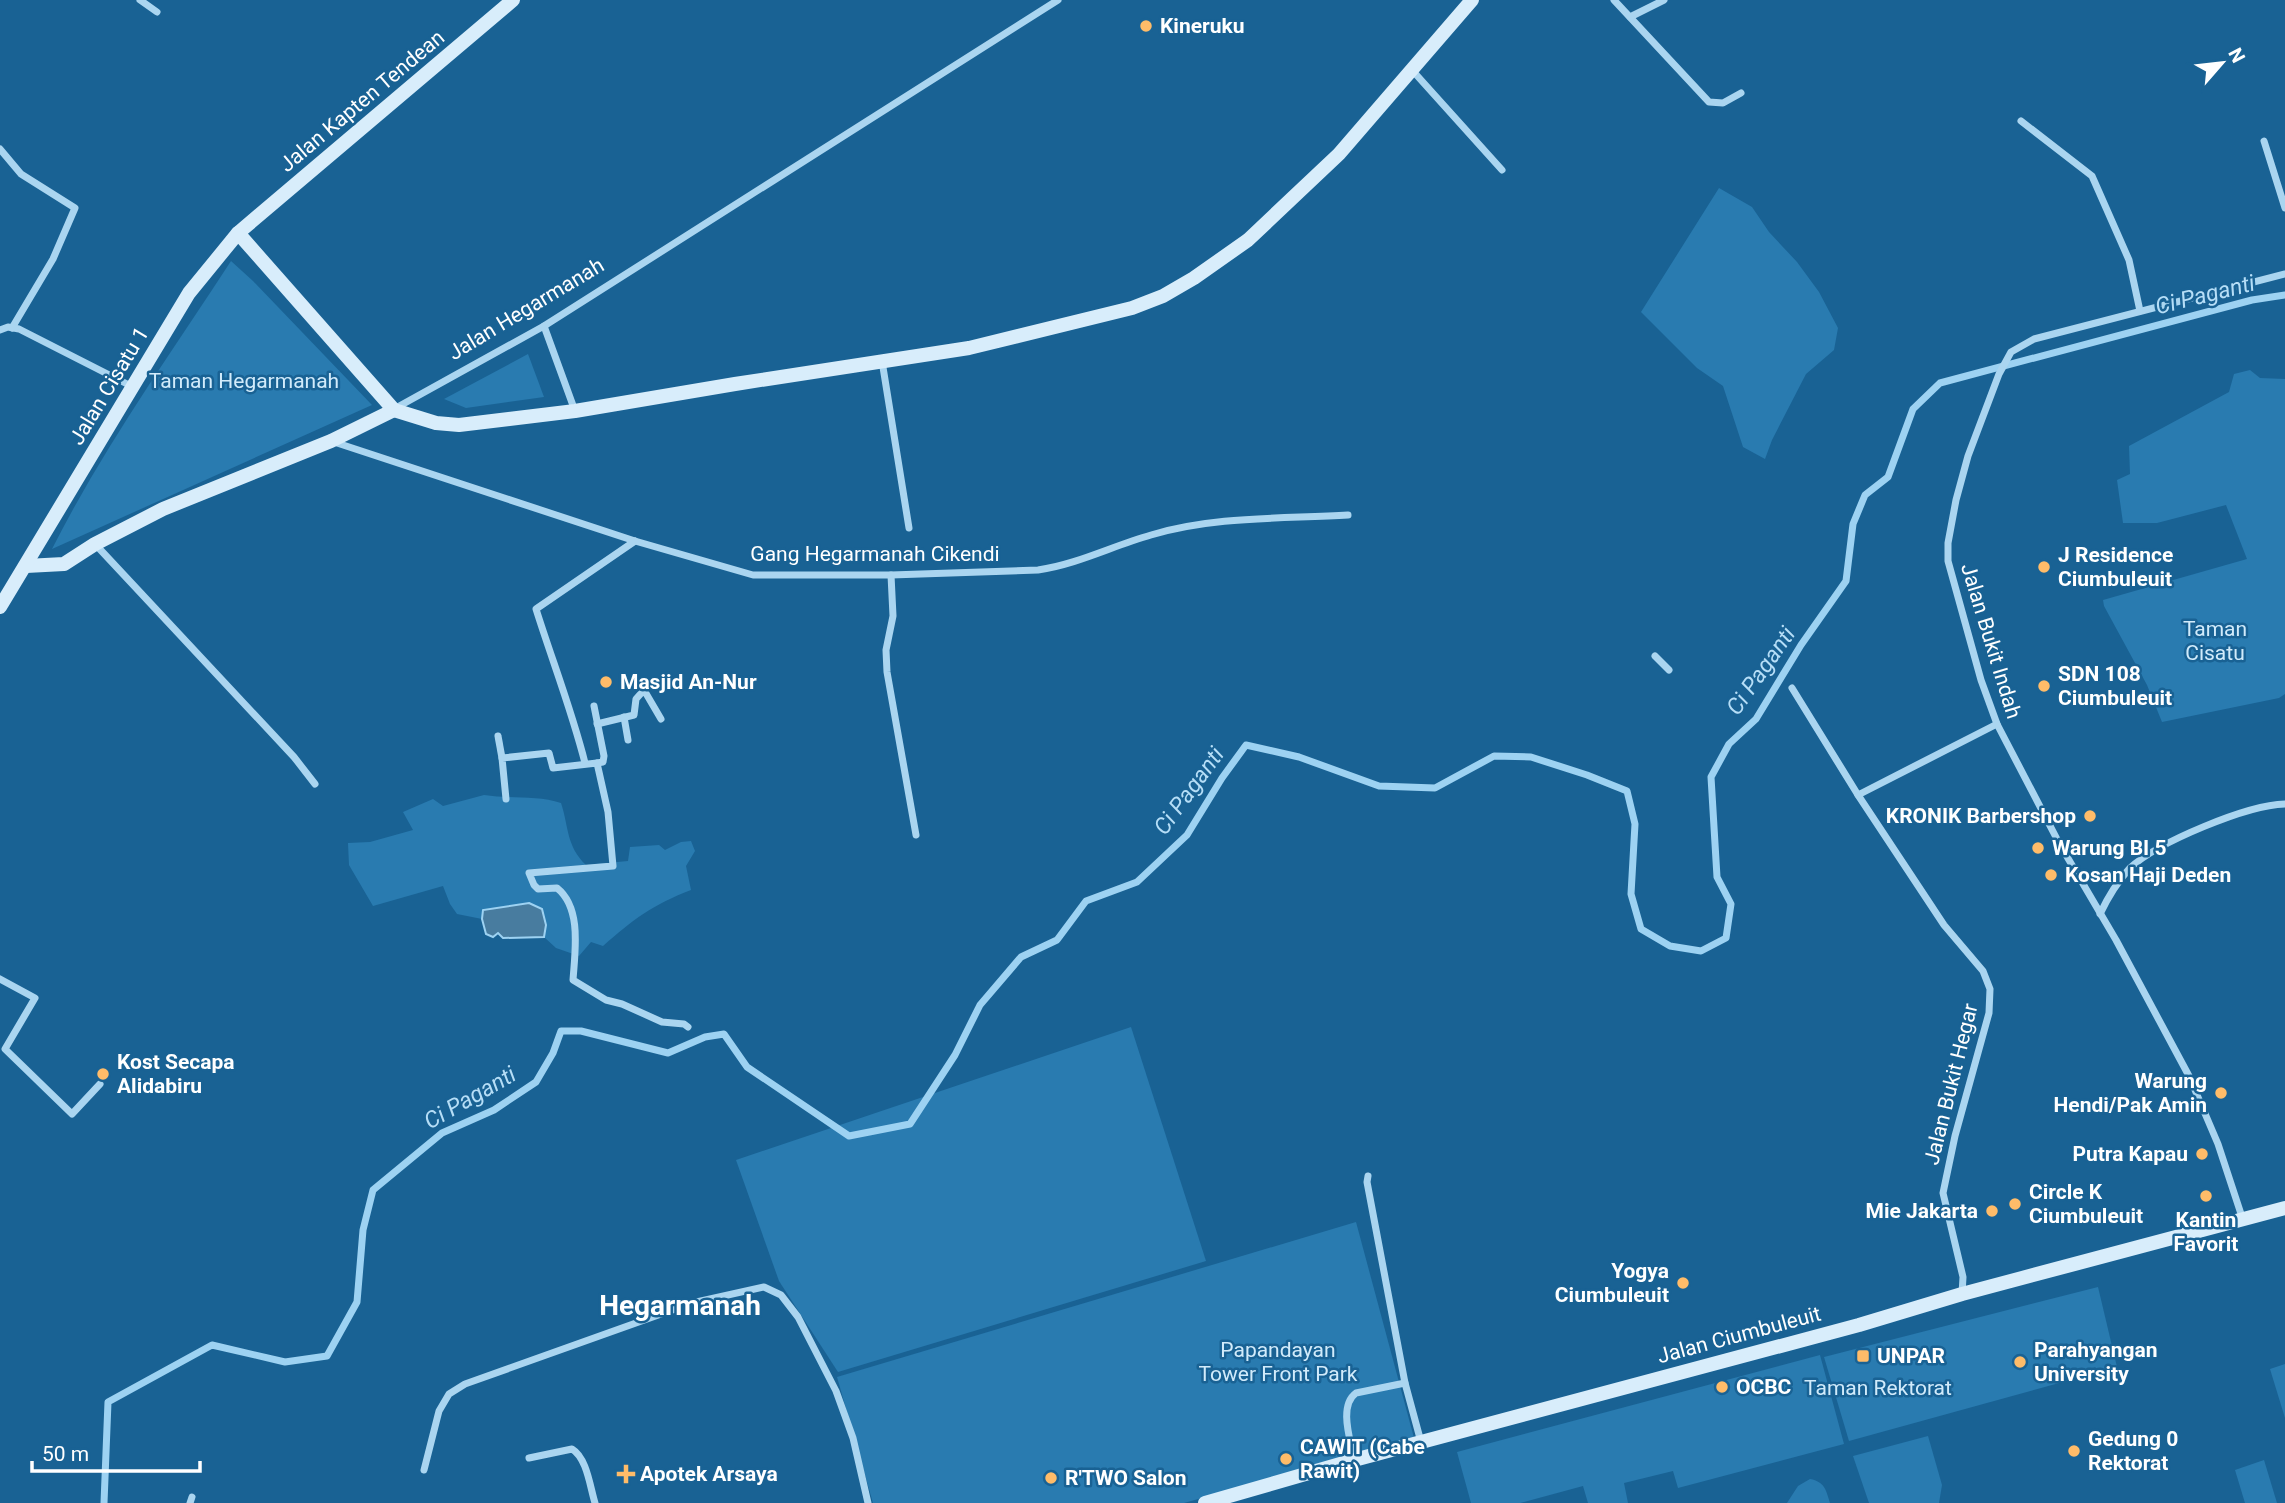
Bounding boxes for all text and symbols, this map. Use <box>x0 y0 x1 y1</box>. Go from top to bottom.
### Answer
place label: Kineruku <box>1160 14 1244 38</box>
marker: Kineruku <box>1138 18 1154 34</box>
street label: Jalan Kapten Tendean <box>275 25 449 177</box>
north arrow <box>2187 28 2257 98</box>
text: N <box>2223 44 2250 67</box>
street label: Jalan Hegarmanah <box>444 253 608 365</box>
water label: Ci Paganti <box>2153 269 2258 320</box>
street label: Jalan Cisatu 1 <box>65 323 153 449</box>
park label: Taman Hegarmanah <box>149 369 339 393</box>
street label: Gang Hegarmanah Cikendi <box>750 542 1000 566</box>
place label: J Residence Ciumbuleuit <box>2058 543 2173 591</box>
marker: J Residence Ciumbuleuit <box>2036 559 2052 575</box>
street label: Jalan Bukit Indah <box>1956 561 2026 721</box>
park label: Taman Cisatu <box>2183 617 2247 665</box>
water label: Ci Paganti <box>1721 621 1801 720</box>
place label: SDN 108 Ciumbuleuit <box>2058 662 2172 710</box>
place label: Masjid An-Nur <box>620 670 757 694</box>
marker: Masjid An-Nur <box>598 674 614 690</box>
marker: SDN 108 Ciumbuleuit <box>2036 678 2052 694</box>
water label: Ci Paganti <box>1148 742 1230 840</box>
place label: KRONIK Barbershop <box>1886 804 2076 828</box>
marker: KRONIK Barbershop <box>2082 808 2098 824</box>
place label: Warung BI 5 <box>2052 836 2167 860</box>
marker: Warung BI 5 <box>2030 840 2046 856</box>
place label: Kosan Haji Deden <box>2065 863 2231 887</box>
marker: Kosan Haji Deden <box>2043 867 2059 883</box>
street label: Jalan Bukit Hegar <box>1919 1001 1983 1167</box>
place label: Kost Secapa Alidabiru <box>117 1050 235 1098</box>
water label: Ci Paganti <box>419 1061 521 1135</box>
marker: Kost Secapa Alidabiru <box>95 1066 111 1082</box>
place label: Warung Hendi/Pak Amin <box>2053 1069 2207 1117</box>
marker: Warung Hendi/Pak Amin <box>2213 1085 2229 1101</box>
place label: Putra Kapau <box>2072 1142 2188 1166</box>
marker: Putra Kapau <box>2194 1146 2210 1162</box>
place label: Circle K Ciumbuleuit <box>2029 1180 2143 1228</box>
marker: Kantin Favorit <box>2198 1188 2214 1204</box>
marker: Circle K Ciumbuleuit <box>2007 1196 2023 1212</box>
place label: Mie Jakarta <box>1866 1199 1978 1223</box>
marker: Mie Jakarta <box>1984 1203 2000 1219</box>
place label: Kantin Favorit <box>2174 1208 2238 1256</box>
place label: Yogya Ciumbuleuit <box>1555 1259 1669 1307</box>
marker: Yogya Ciumbuleuit <box>1675 1275 1691 1291</box>
district label: Hegarmanah <box>599 1289 761 1322</box>
street label: Jalan Ciumbuleuit <box>1655 1302 1824 1368</box>
park label: Papandayan Tower Front Park <box>1199 1338 1358 1386</box>
place label: Parahyangan University <box>2034 1338 2157 1386</box>
place label: UNPAR <box>1877 1344 1945 1368</box>
marker: UNPAR <box>1855 1348 1871 1364</box>
marker: Parahyangan University <box>2012 1354 2028 1370</box>
place label: OCBC <box>1736 1375 1792 1399</box>
park label: Taman Rektorat <box>1804 1376 1952 1400</box>
marker: OCBC <box>1714 1379 1730 1395</box>
place label: Gedung 0 Rektorat <box>2088 1427 2178 1475</box>
scale bar <box>32 1430 200 1474</box>
place label: CAWIT (Cabe Rawit) <box>1300 1435 1425 1483</box>
text: 50 m <box>42 1442 89 1466</box>
marker: Gedung 0 Rektorat <box>2066 1443 2082 1459</box>
marker: CAWIT (Cabe Rawit) <box>1278 1451 1294 1467</box>
place label: Apotek Arsaya <box>640 1462 778 1486</box>
marker: Apotek Arsaya <box>618 1466 634 1482</box>
place label: R'TWO Salon <box>1065 1466 1186 1490</box>
marker: R'TWO Salon <box>1043 1470 1059 1486</box>

